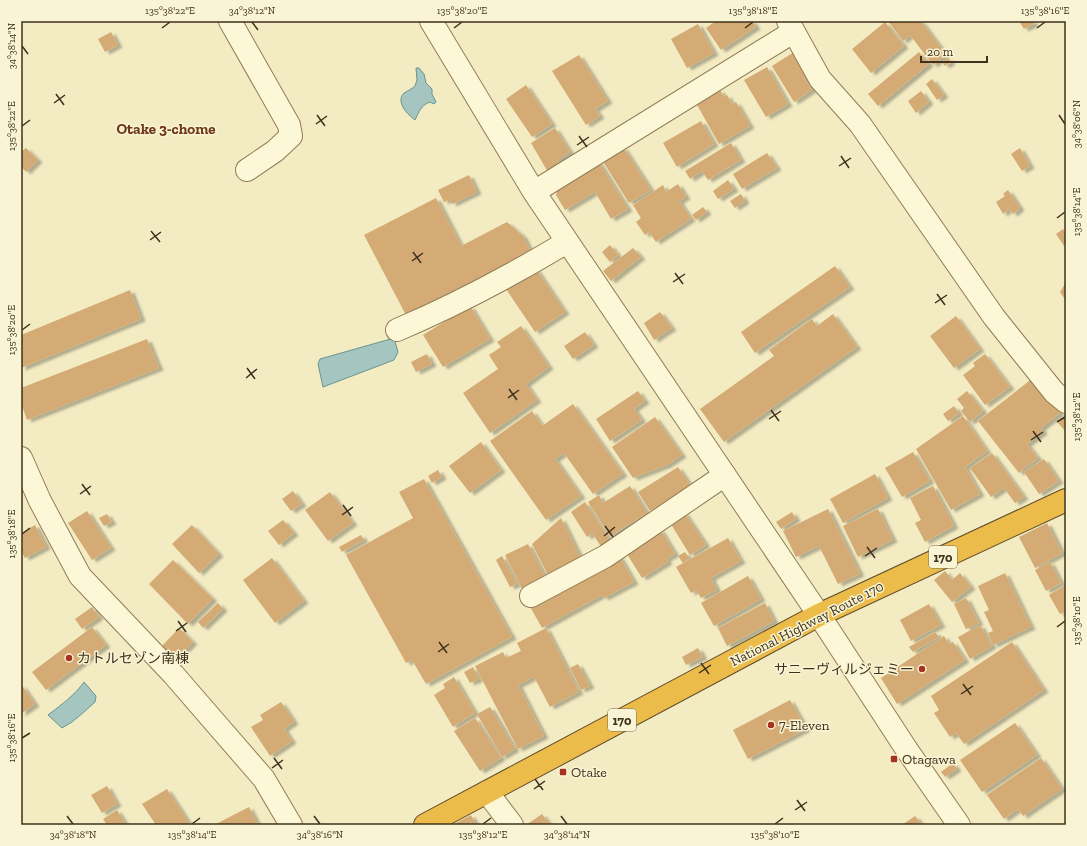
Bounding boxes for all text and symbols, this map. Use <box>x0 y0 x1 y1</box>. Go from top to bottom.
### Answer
text: 135°38'22"E <box>145 5 195 17</box>
text: 34°38'12"N <box>229 5 276 17</box>
text: 135°38'20"E <box>437 5 487 17</box>
text: 135°38'18"E <box>729 5 778 17</box>
text: 135°38'16"E <box>1021 5 1069 17</box>
text: 34°38'14"N <box>6 22 18 69</box>
scale bar <box>921 38 987 64</box>
text: 20 m <box>927 45 954 59</box>
text: 34°38'06"N <box>1071 99 1083 148</box>
text: 135°38'22"E <box>6 101 18 151</box>
district label: Otake 3-chome <box>116 120 216 138</box>
text: 135°38'14"E <box>1071 188 1083 236</box>
text: 135°38'20"E <box>6 305 18 355</box>
text: 135°38'12"E <box>1071 393 1083 441</box>
text: 135°38'18"E <box>6 509 18 558</box>
road number: 170 <box>929 546 957 568</box>
street label: National Highway Route 170 <box>727 578 887 670</box>
text: 135°38'10"E <box>1071 596 1083 646</box>
place label: カトルセゾン南棟 <box>77 650 189 667</box>
marker: カトルセゾン南棟 <box>64 653 74 663</box>
place label: サニーヴィルジェミー <box>774 661 914 678</box>
marker: サニーヴィルジェミー <box>917 664 927 674</box>
road number: 170 <box>608 709 636 731</box>
text: 135°38'16"E <box>6 714 18 762</box>
place label: 7-Eleven <box>779 717 830 734</box>
marker: 7-Eleven <box>766 720 776 730</box>
place label: Otagawa <box>902 751 956 768</box>
marker: Otagawa <box>889 754 899 764</box>
place label: Otake <box>571 764 607 781</box>
marker: Otake <box>558 767 568 777</box>
text: 34°38'18"N <box>50 829 97 841</box>
text: 135°38'14"E <box>168 829 216 841</box>
text: 34°38'16"N <box>297 829 344 841</box>
text: 135°38'12"E <box>459 829 507 841</box>
text: 34°38'14"N <box>544 829 591 841</box>
text: 135°38'10"E <box>750 829 800 841</box>

